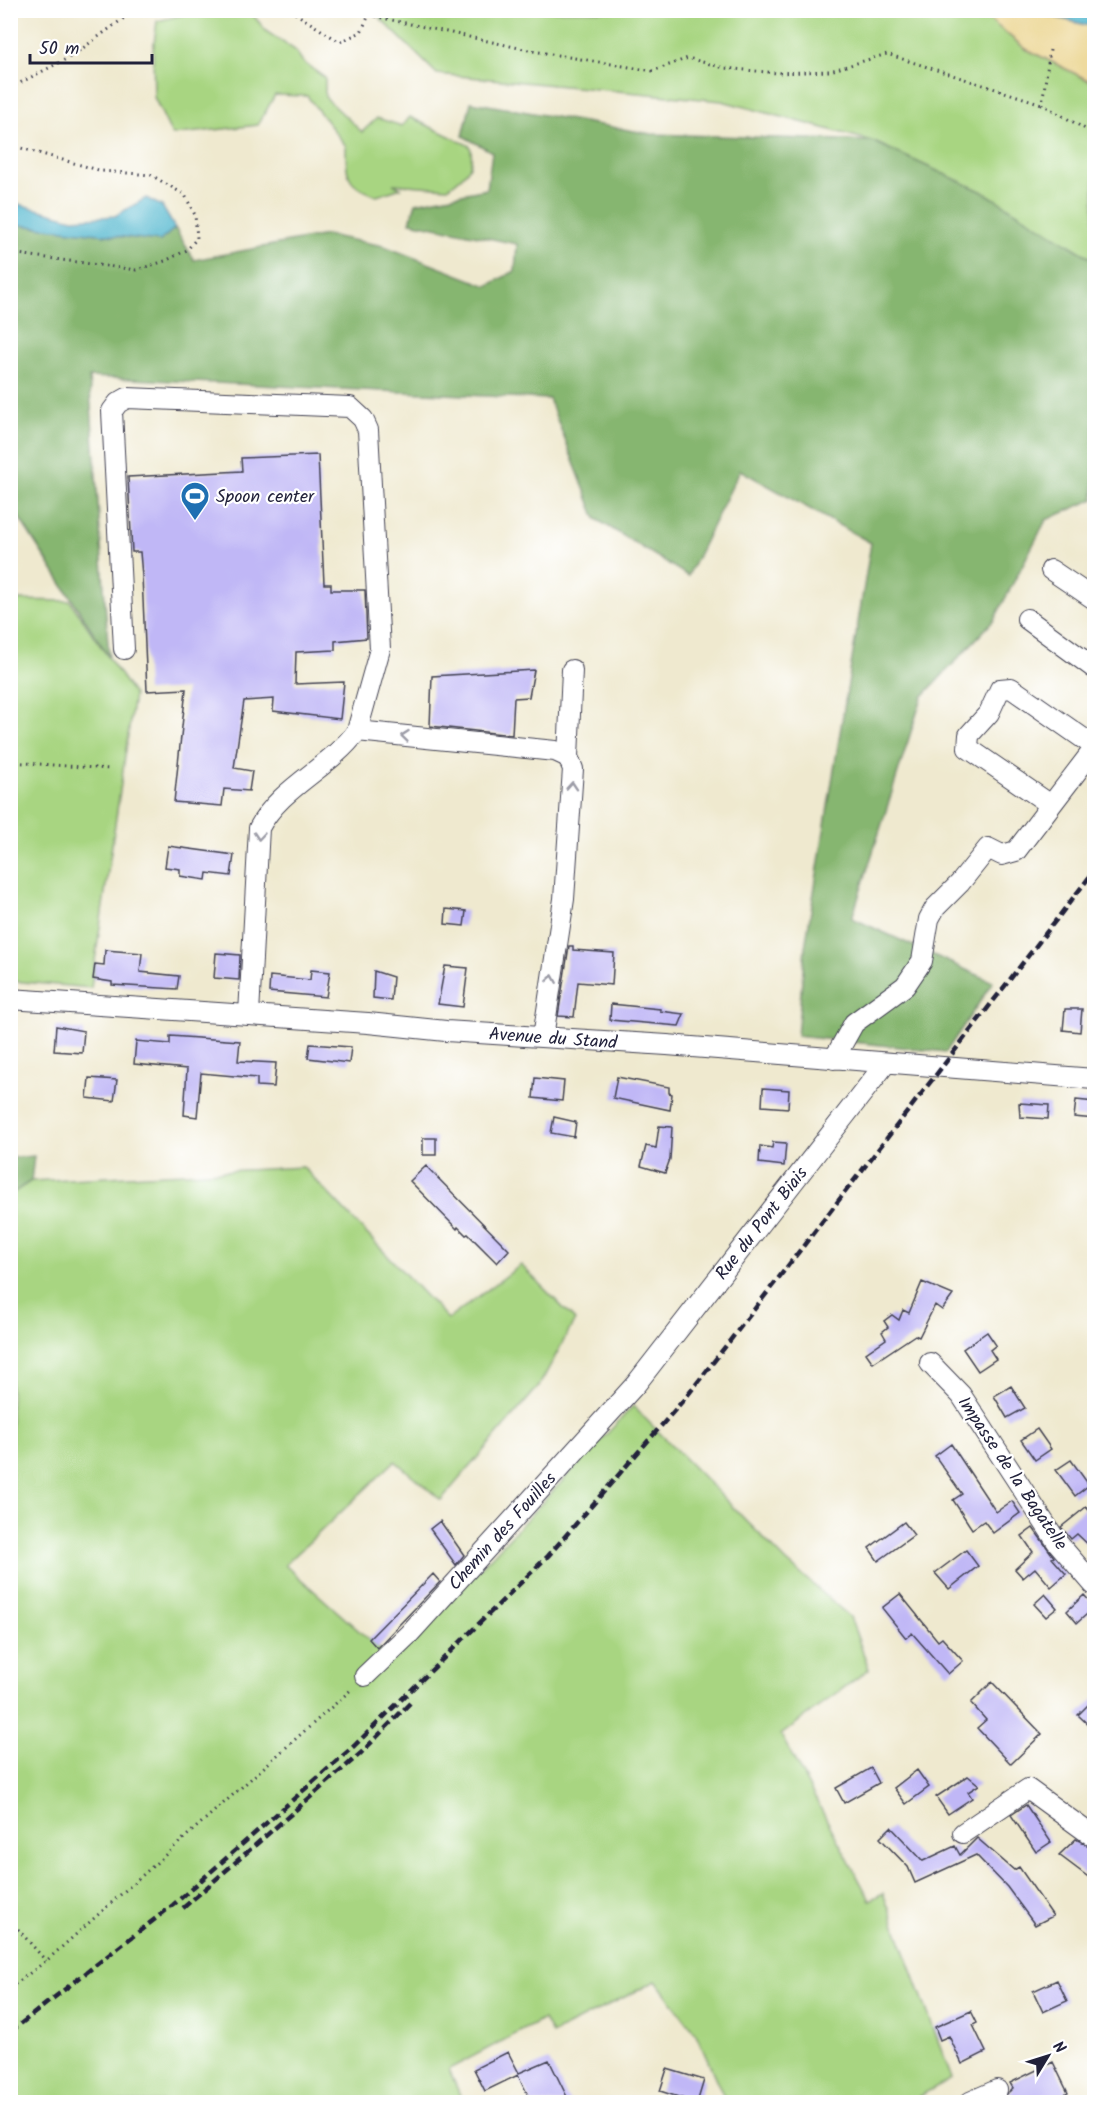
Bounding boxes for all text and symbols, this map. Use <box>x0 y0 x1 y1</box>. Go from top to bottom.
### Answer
scale bar <box>30 27 152 65</box>
text: 50 m <box>39 35 79 64</box>
sports icon: Spoon center <box>179 480 211 522</box>
place label: Spoon center <box>216 483 315 512</box>
one-way arrow <box>400 730 409 743</box>
one-way arrow <box>565 781 578 790</box>
one-way arrow <box>253 831 266 841</box>
one-way arrow <box>545 975 557 984</box>
street label: Avenue du Stand <box>488 1021 619 1059</box>
street label: Rue du Pont Biais <box>709 1161 816 1287</box>
street label: Impasse de la Bagatelle <box>949 1391 1074 1557</box>
street label: Chemin des Fouilles <box>442 1466 565 1598</box>
north arrow <box>1018 2026 1078 2086</box>
text: N <box>1046 2036 1072 2059</box>

